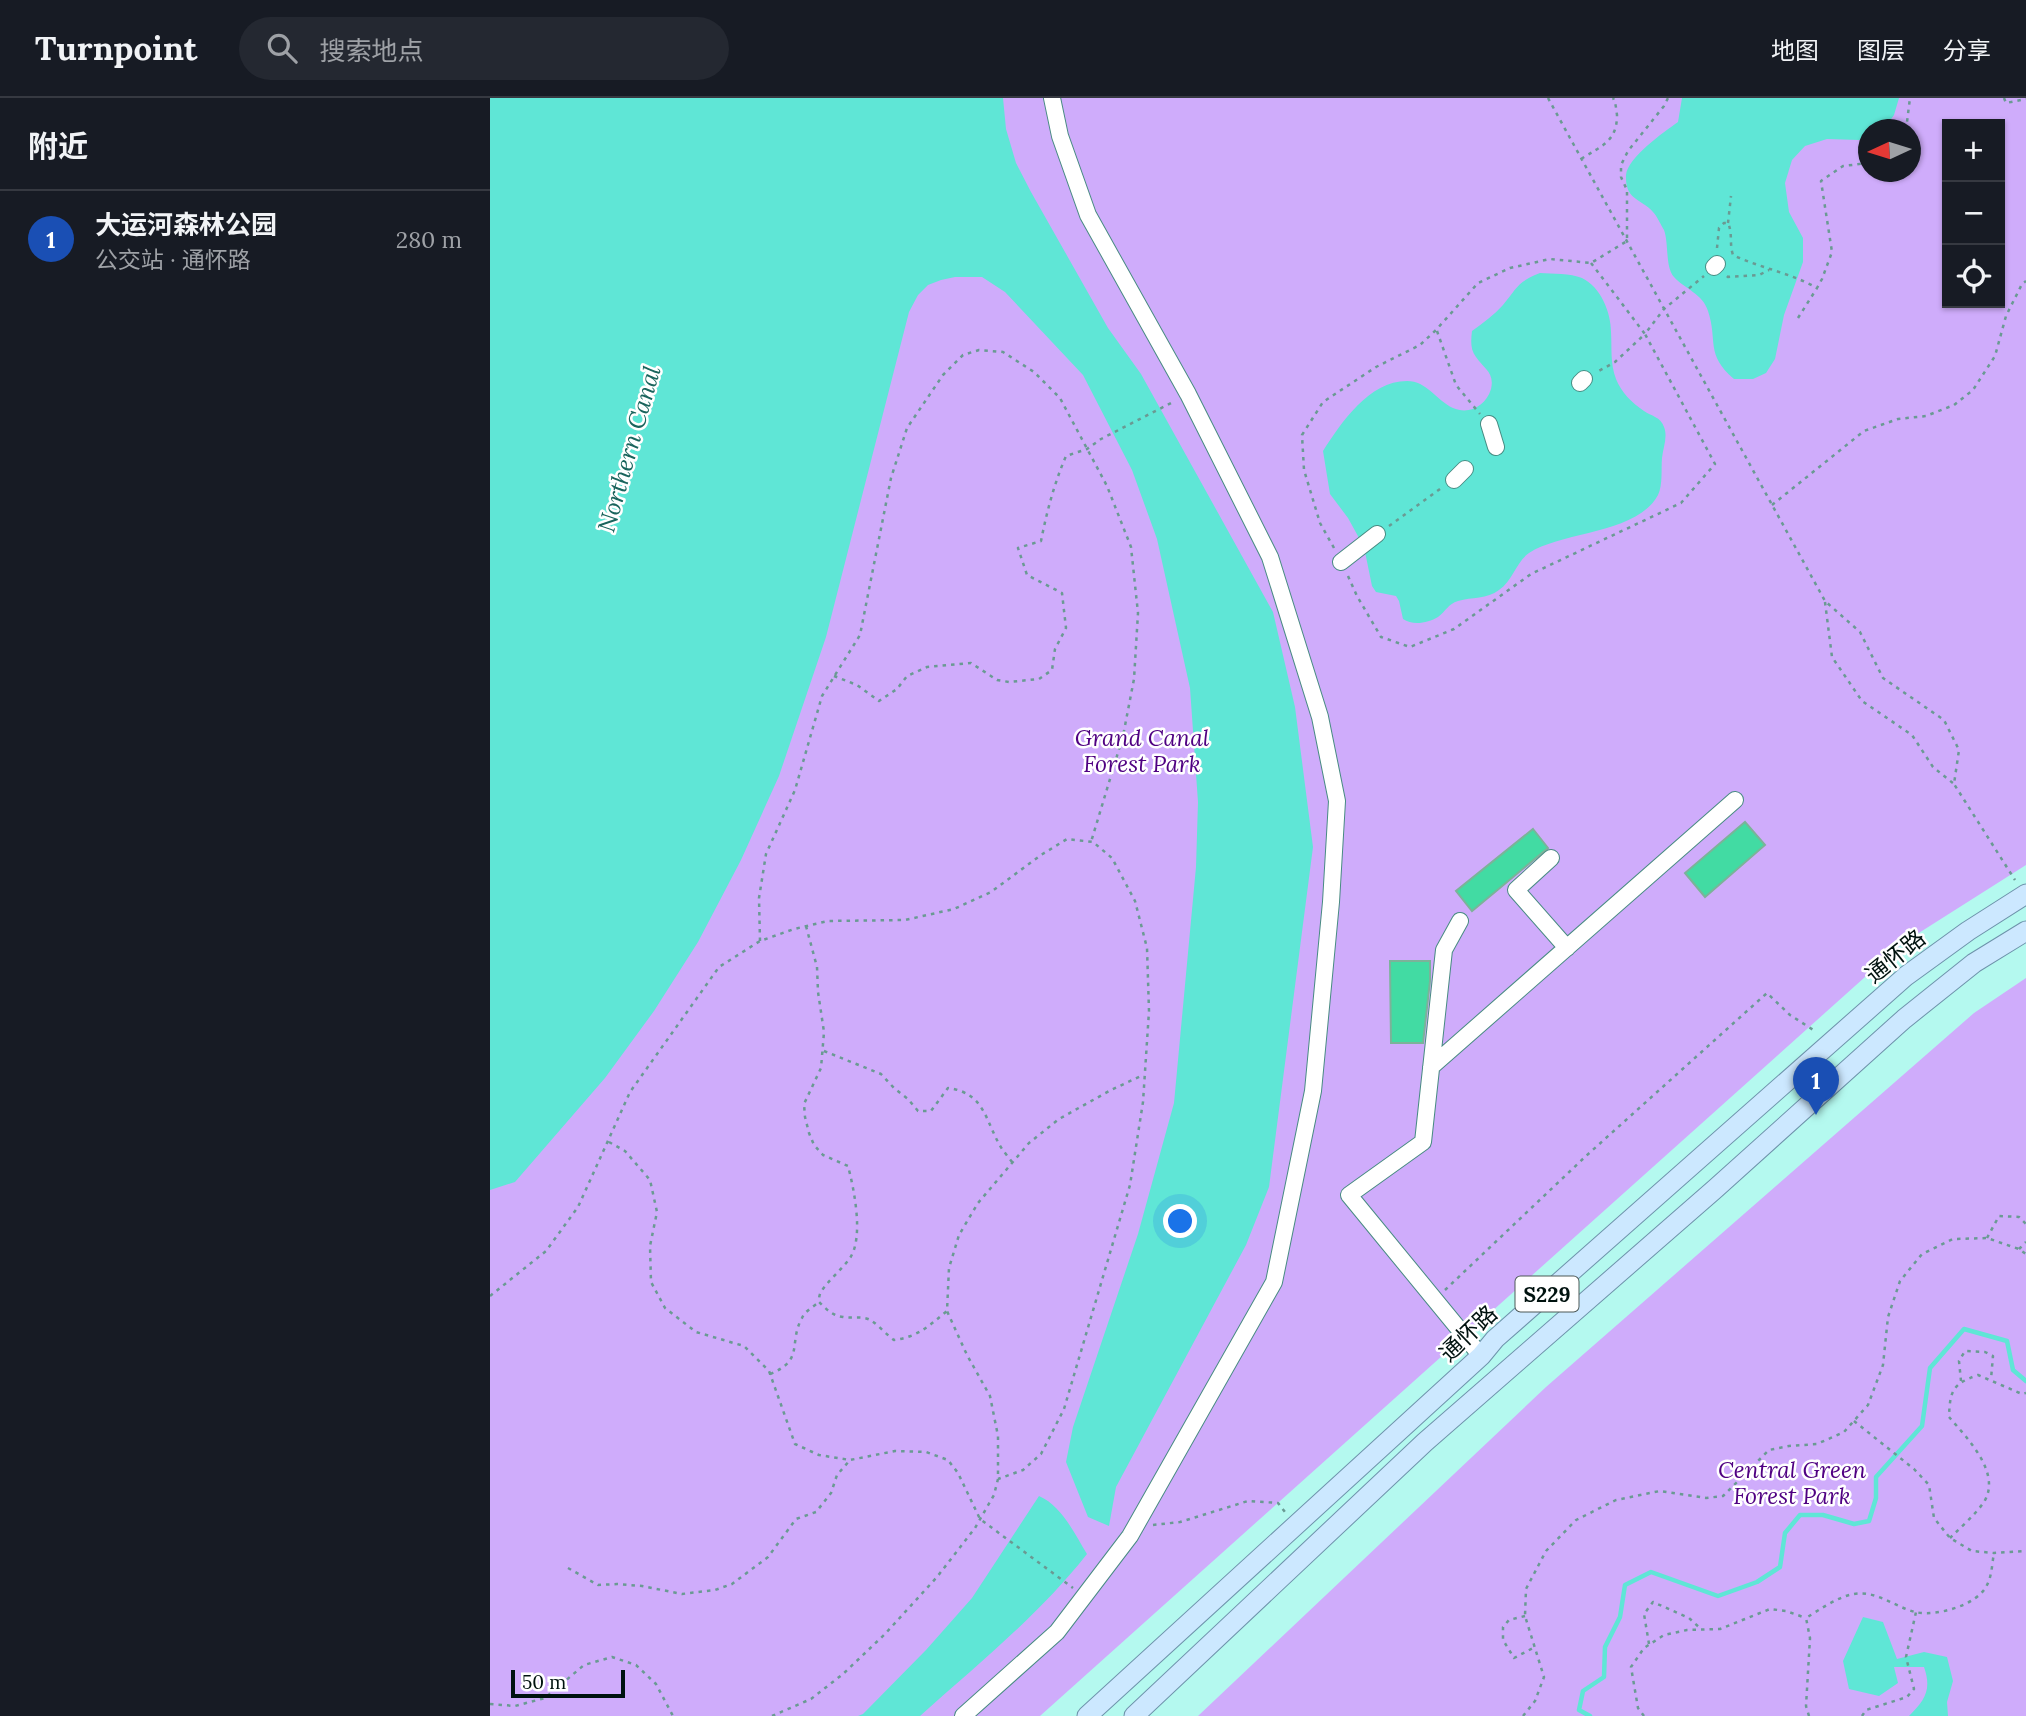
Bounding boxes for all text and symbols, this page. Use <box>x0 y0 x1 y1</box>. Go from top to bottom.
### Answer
search box <box>239 17 729 80</box>
text: Turnpoint <box>35 27 197 69</box>
icon: search <box>263 29 301 67</box>
text: 搜索地点 <box>319 34 423 67</box>
text: 地图 <box>1771 35 1819 66</box>
text: 图层 <box>1857 35 1905 66</box>
text: 分享 <box>1943 35 1991 66</box>
north arrow <box>1858 119 1921 182</box>
map controls <box>1942 119 2005 308</box>
button: + <box>1942 119 2005 182</box>
text: 附近 <box>28 127 88 165</box>
button: − <box>1942 182 2005 245</box>
text: 大运河森林公园 <box>95 208 277 241</box>
text: 1 <box>46 225 56 254</box>
text: 280 m <box>396 225 462 254</box>
text: 公交站 · 通怀路 <box>95 245 251 274</box>
button: locate <box>1942 245 2005 308</box>
water label: Northern Canal <box>590 362 668 536</box>
park label: Grand Canal Forest Park <box>1075 723 1210 778</box>
street label: 通怀路 <box>1859 923 1931 989</box>
pin: 1 <box>1793 1057 1839 1115</box>
your location <box>1163 1204 1197 1238</box>
road number: S229 <box>1516 1276 1578 1312</box>
street label: 通怀路 <box>1433 1299 1503 1367</box>
park label: Central Green Forest Park <box>1718 1455 1866 1510</box>
scale bar <box>511 1667 625 1699</box>
text: 50 m <box>522 1670 566 1694</box>

